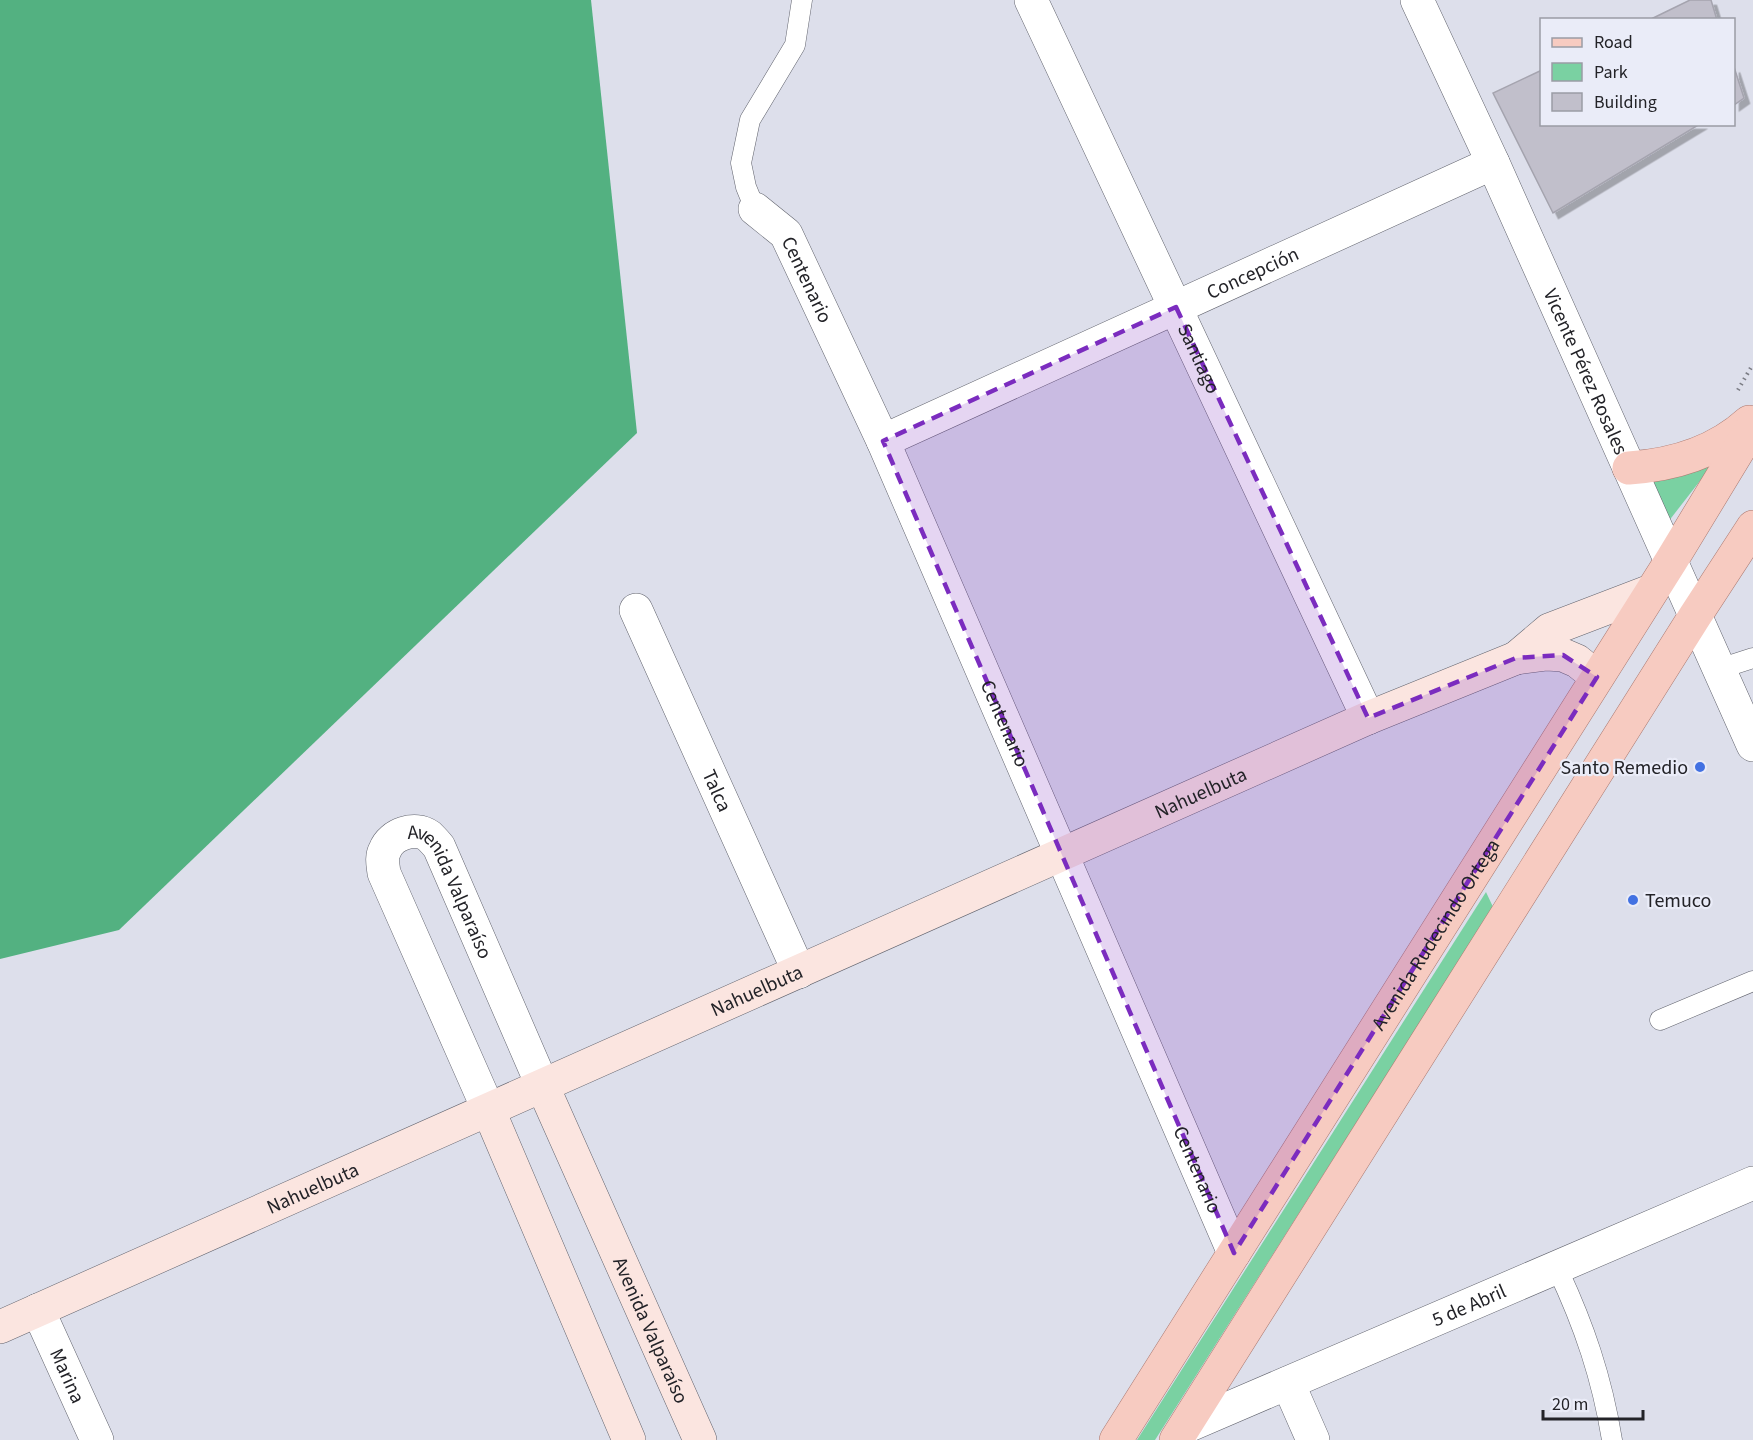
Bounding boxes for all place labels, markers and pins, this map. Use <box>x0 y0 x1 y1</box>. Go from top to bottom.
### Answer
place label: Santo Remedio <box>1561 754 1688 782</box>
marker: Santo Remedio <box>1693 760 1707 774</box>
place label: Temuco <box>1645 887 1711 915</box>
marker: Temuco <box>1626 893 1640 907</box>

